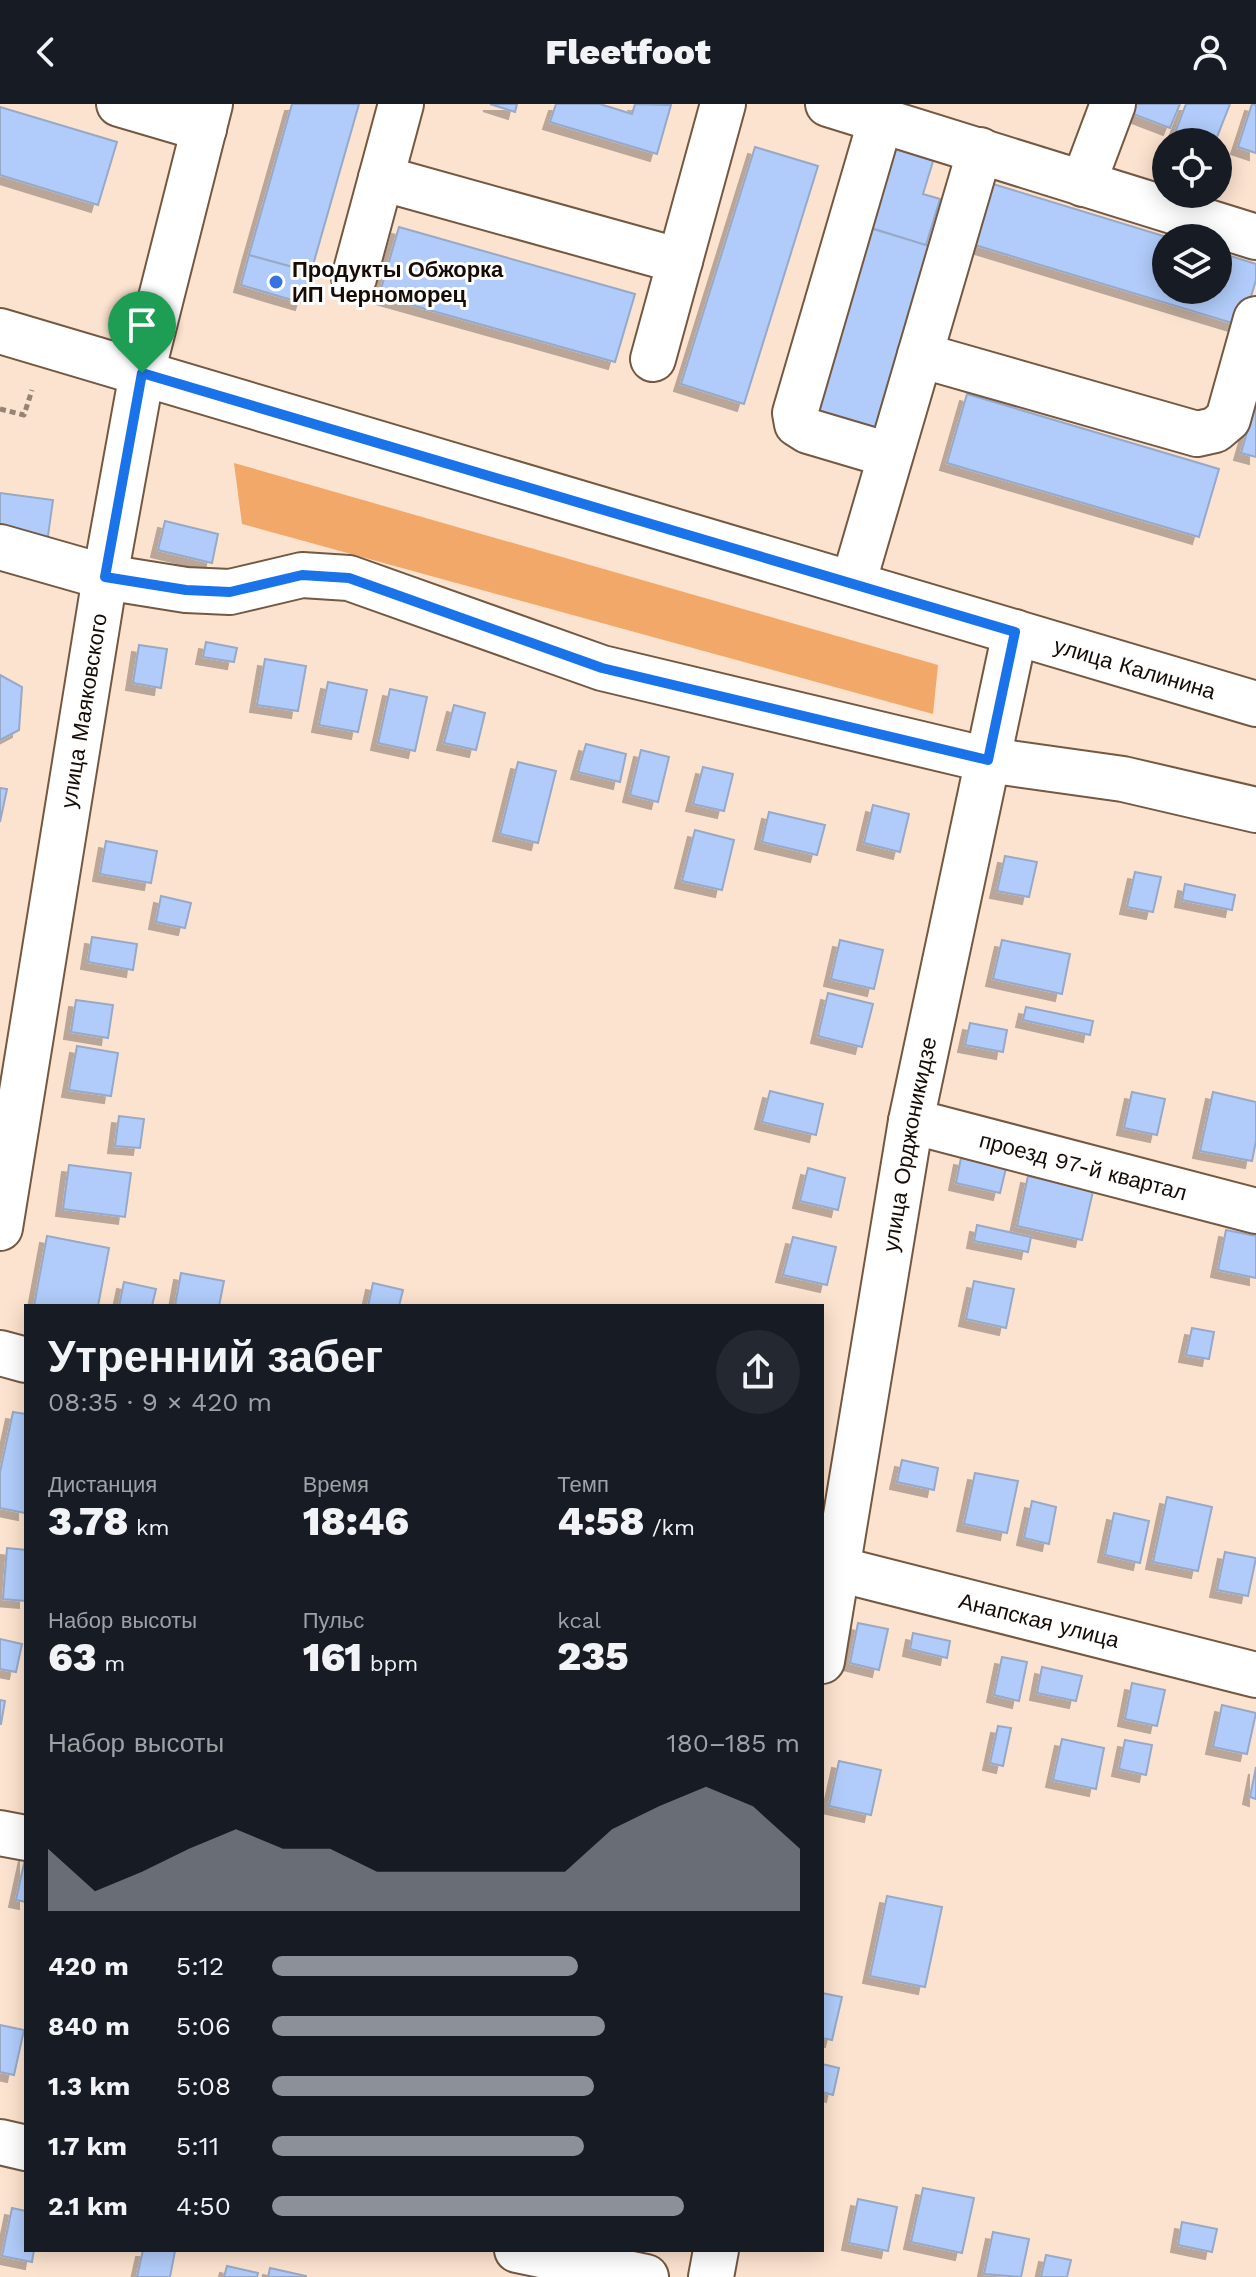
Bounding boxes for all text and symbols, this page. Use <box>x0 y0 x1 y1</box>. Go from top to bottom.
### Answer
icon: back <box>24 30 68 74</box>
icon: person <box>1188 30 1232 74</box>
text: Fleetfoot <box>545 31 711 73</box>
map controls <box>1152 128 1232 304</box>
button: locate <box>1152 128 1232 208</box>
button: layers <box>1152 224 1232 304</box>
place label: Продукты Обжорка ИП Черноморец <box>292 257 504 307</box>
marker: Продукты Обжорка ИП Черноморец <box>267 273 285 291</box>
pin <box>108 291 176 373</box>
icon: arrive <box>120 303 164 347</box>
street label: улица Маяковского <box>56 611 112 810</box>
street label: улица Калинина <box>1051 633 1219 705</box>
street label: улица Орджоникидзе <box>878 1035 942 1254</box>
street label: проезд 97-й квартал <box>977 1127 1190 1205</box>
button: share <box>716 1330 800 1414</box>
text: Утренний забег <box>48 1331 383 1383</box>
text: 08:35 · 9 × 420 m <box>48 1387 272 1417</box>
text: Дистанция <box>48 1472 157 1497</box>
text: Время <box>303 1472 369 1497</box>
text: Темп <box>557 1472 609 1497</box>
text: 3.78 <box>48 1498 128 1545</box>
text: 18:46 <box>303 1498 409 1545</box>
text: 4:58 <box>557 1498 644 1545</box>
text: km <box>128 1515 169 1540</box>
text: /km <box>644 1515 695 1540</box>
street label: Анапская улица <box>956 1588 1122 1653</box>
text: Набор высоты <box>48 1608 197 1633</box>
text: Пульс <box>303 1608 364 1633</box>
text: kcal <box>557 1608 601 1633</box>
text: 235 <box>557 1633 629 1680</box>
text: 63 <box>48 1634 97 1681</box>
text: 161 <box>303 1634 362 1681</box>
text: m <box>97 1651 125 1676</box>
text: bpm <box>362 1651 418 1676</box>
text: Набор высоты <box>48 1728 224 1758</box>
text: 180–185 m <box>667 1728 800 1758</box>
text: 420 m <box>48 1951 129 1981</box>
text: 5:12 <box>176 1951 224 1981</box>
text: 840 m <box>48 2011 130 2041</box>
text: 5:06 <box>176 2011 231 2041</box>
text: 1.3 km <box>48 2071 130 2101</box>
text: 5:08 <box>176 2071 231 2101</box>
text: 1.7 km <box>48 2131 127 2161</box>
text: 5:11 <box>176 2131 219 2161</box>
text: 2.1 km <box>48 2191 128 2221</box>
text: 4:50 <box>176 2191 231 2221</box>

